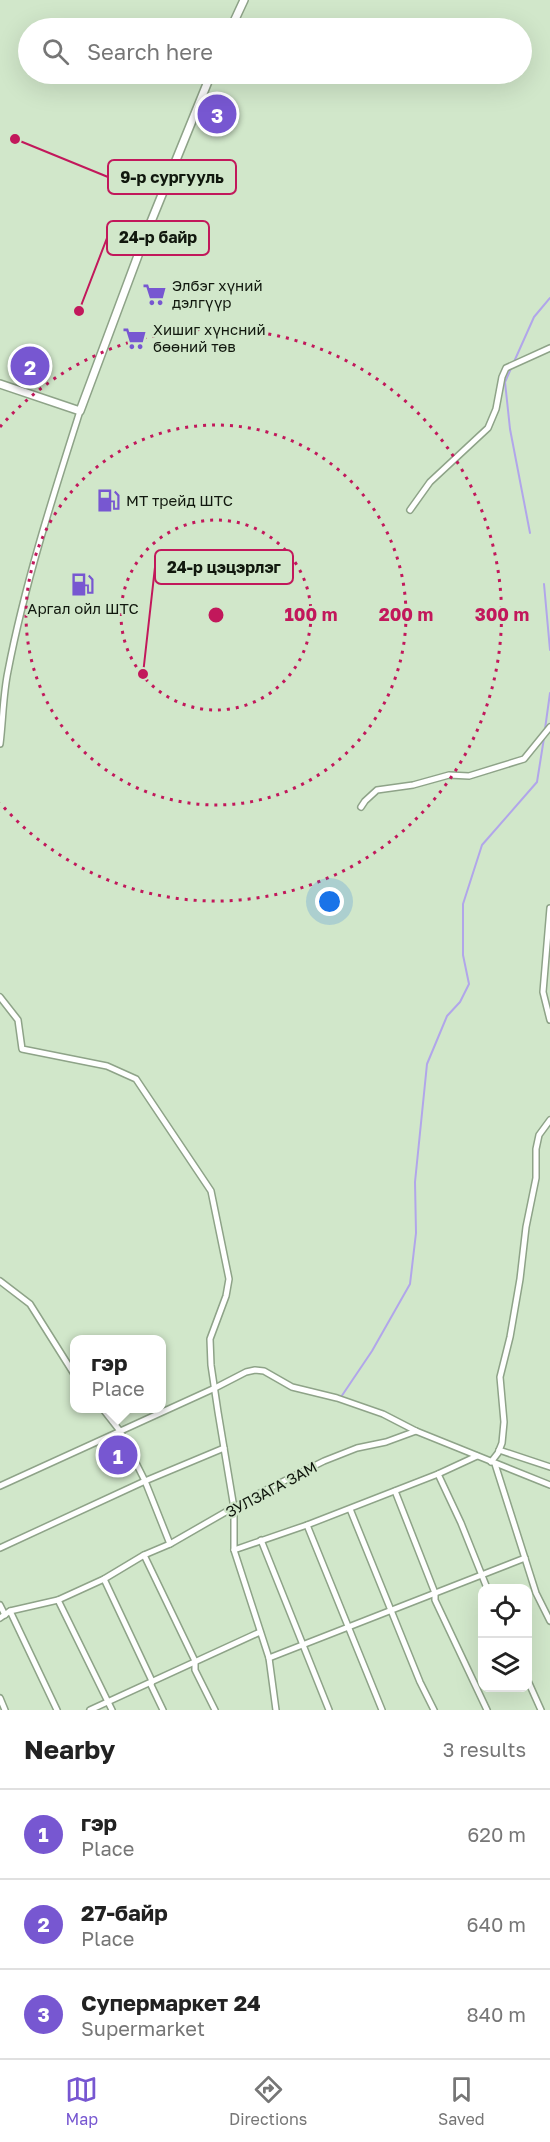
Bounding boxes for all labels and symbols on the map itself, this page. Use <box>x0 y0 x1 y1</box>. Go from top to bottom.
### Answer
pin: 3 <box>198 92 236 136</box>
callout: 9-р сургууль <box>108 160 236 194</box>
text: 9-р сургууль <box>120 167 224 187</box>
callout: 24-р байр <box>107 221 209 255</box>
text: 24-р байр <box>119 227 197 247</box>
place label: Элбэг хүний дэлгүүр <box>172 276 263 312</box>
supermarket icon: Элбэг хүний дэлгүүр <box>141 281 167 307</box>
place label: Хишиг хүнсний бөөний төв <box>153 320 266 355</box>
supermarket icon: Хишиг хүнсний бөөний төв <box>122 325 148 351</box>
pin: 2 <box>10 344 50 388</box>
fuel station icon: МТ трейд ШТС <box>95 487 121 513</box>
place label: МТ трейд ШТС <box>126 491 233 509</box>
callout: 24-р цэцэрлэг <box>155 550 293 584</box>
text: 24-р цэцэрлэг <box>167 557 282 577</box>
fuel station icon: Аргал ойл ШТС <box>70 571 96 597</box>
place label: Аргал ойл ШТС <box>27 599 139 617</box>
text: 100 m <box>285 603 337 625</box>
text: 200 m <box>379 603 433 625</box>
text: 300 m <box>475 603 529 625</box>
centre of rings <box>206 605 226 625</box>
your location <box>315 887 344 916</box>
pin: 1 <box>98 1432 138 1478</box>
street label: ЗУЛЗАГА ЗАМ <box>222 1457 320 1521</box>

